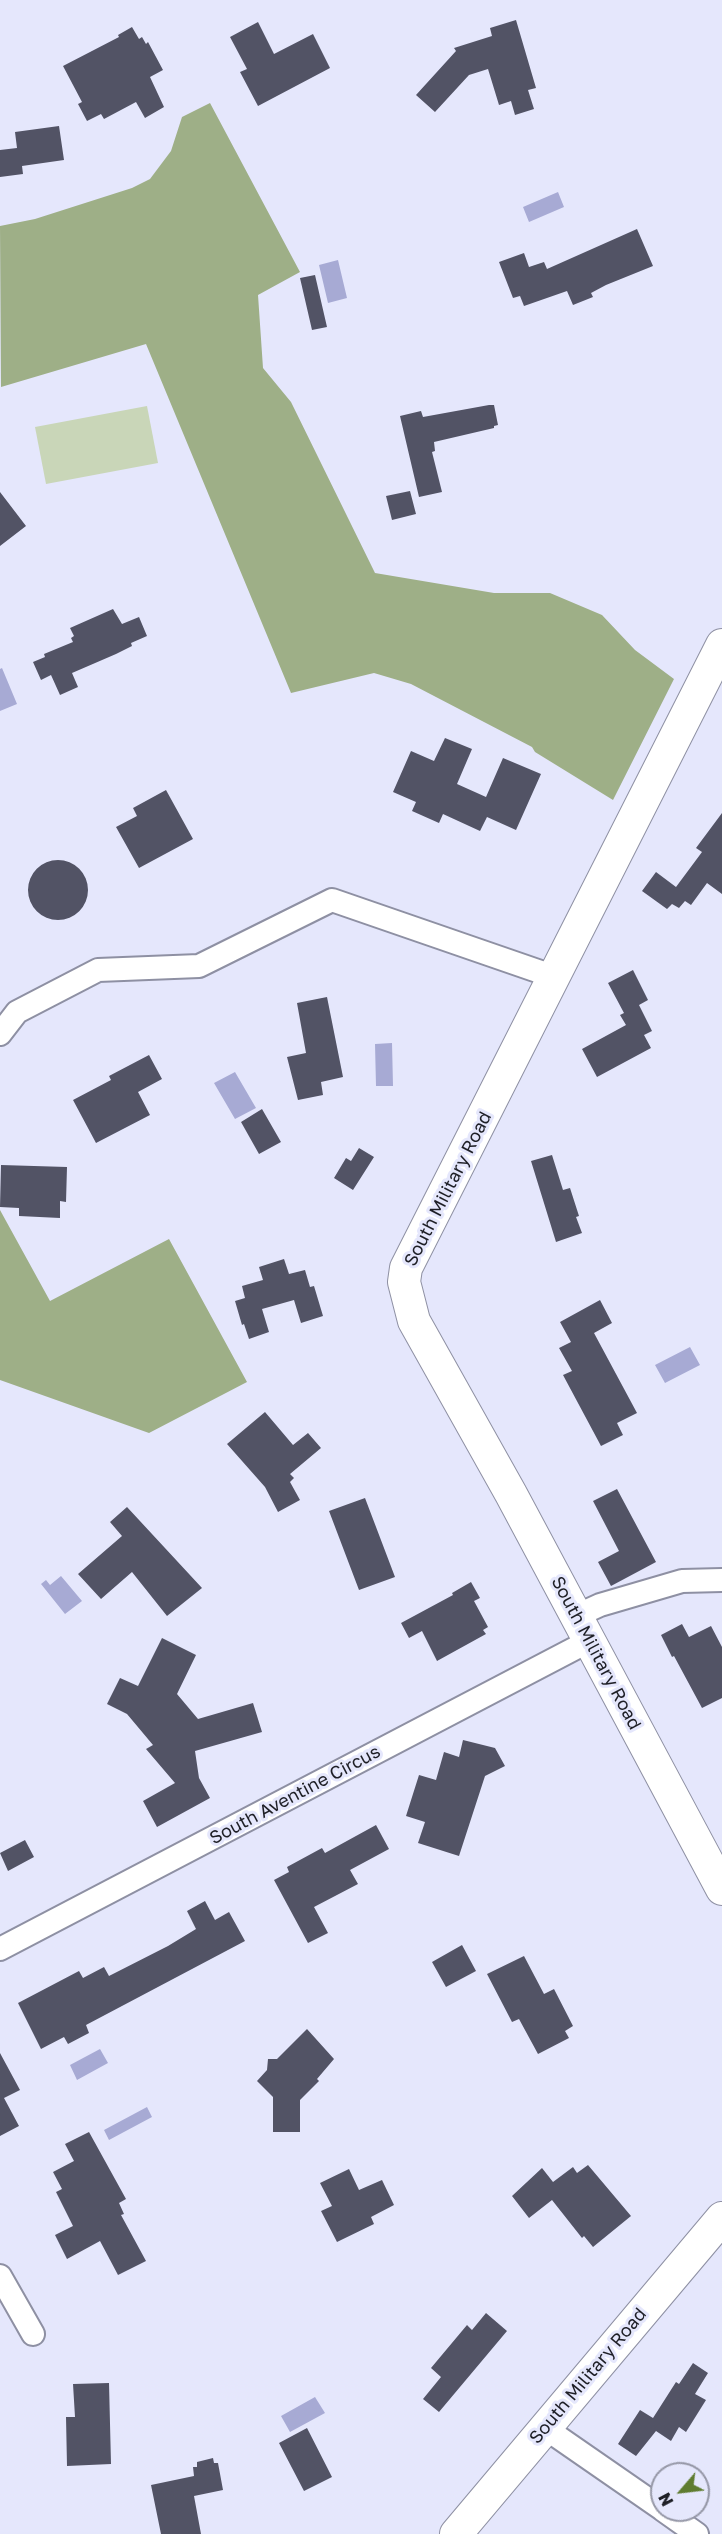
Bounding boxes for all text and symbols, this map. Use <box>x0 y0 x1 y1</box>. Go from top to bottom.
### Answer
street label: South Military Road <box>400 1108 496 1270</box>
street label: South Military Road <box>546 1573 646 1733</box>
street label: South Aventine Circus <box>206 1741 384 1849</box>
street label: South Military Road <box>525 2304 651 2448</box>
north arrow <box>650 2462 710 2522</box>
text: N <box>654 2489 678 2510</box>

